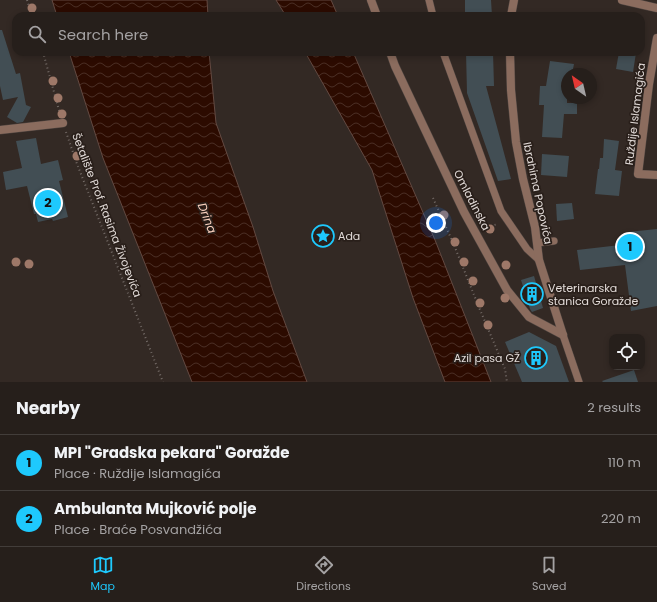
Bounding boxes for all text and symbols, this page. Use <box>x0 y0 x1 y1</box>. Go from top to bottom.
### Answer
search box <box>12 12 645 56</box>
icon: search <box>26 23 48 45</box>
text: Search here <box>58 24 148 45</box>
street label: Ruždije Islamagića <box>621 62 649 166</box>
north arrow <box>561 68 597 104</box>
street label: Šetalište Prof. Rasima Živojevića <box>68 131 146 299</box>
street label: Ibrahima Popovića <box>519 140 557 246</box>
street label: Omladinska <box>450 167 494 233</box>
pin: 2 <box>35 188 61 218</box>
water label: Drina <box>194 200 221 236</box>
your location <box>426 213 446 233</box>
place icon: Ada <box>310 223 336 249</box>
place label: Ada <box>338 228 360 244</box>
pin: 1 <box>617 232 643 262</box>
place label: Veterinarska stanica Goražde <box>548 280 639 309</box>
building icon: Veterinarska stanica Goražde <box>519 281 545 307</box>
map controls <box>609 334 645 370</box>
button: locate <box>609 334 645 370</box>
building icon: Azil pasa GŽ <box>523 345 549 371</box>
place label: Azil pasa GŽ <box>454 350 520 366</box>
text: Nearby <box>16 396 80 420</box>
text: 2 results <box>587 398 641 417</box>
text: MPI "Gradska pekara" Goražde <box>54 442 289 463</box>
text: 1 <box>27 453 31 472</box>
text: 110 m <box>608 453 641 472</box>
text: Place · Ruždije Islamagića <box>54 464 221 483</box>
text: Ambulanta Mujković polje <box>54 498 256 519</box>
text: 2 <box>25 509 33 528</box>
text: 220 m <box>601 509 641 528</box>
text: Place · Braće Posvandžića <box>54 520 222 539</box>
tab: Map <box>91 554 115 595</box>
tab: Directions <box>296 554 351 595</box>
tab: Saved <box>532 554 566 595</box>

